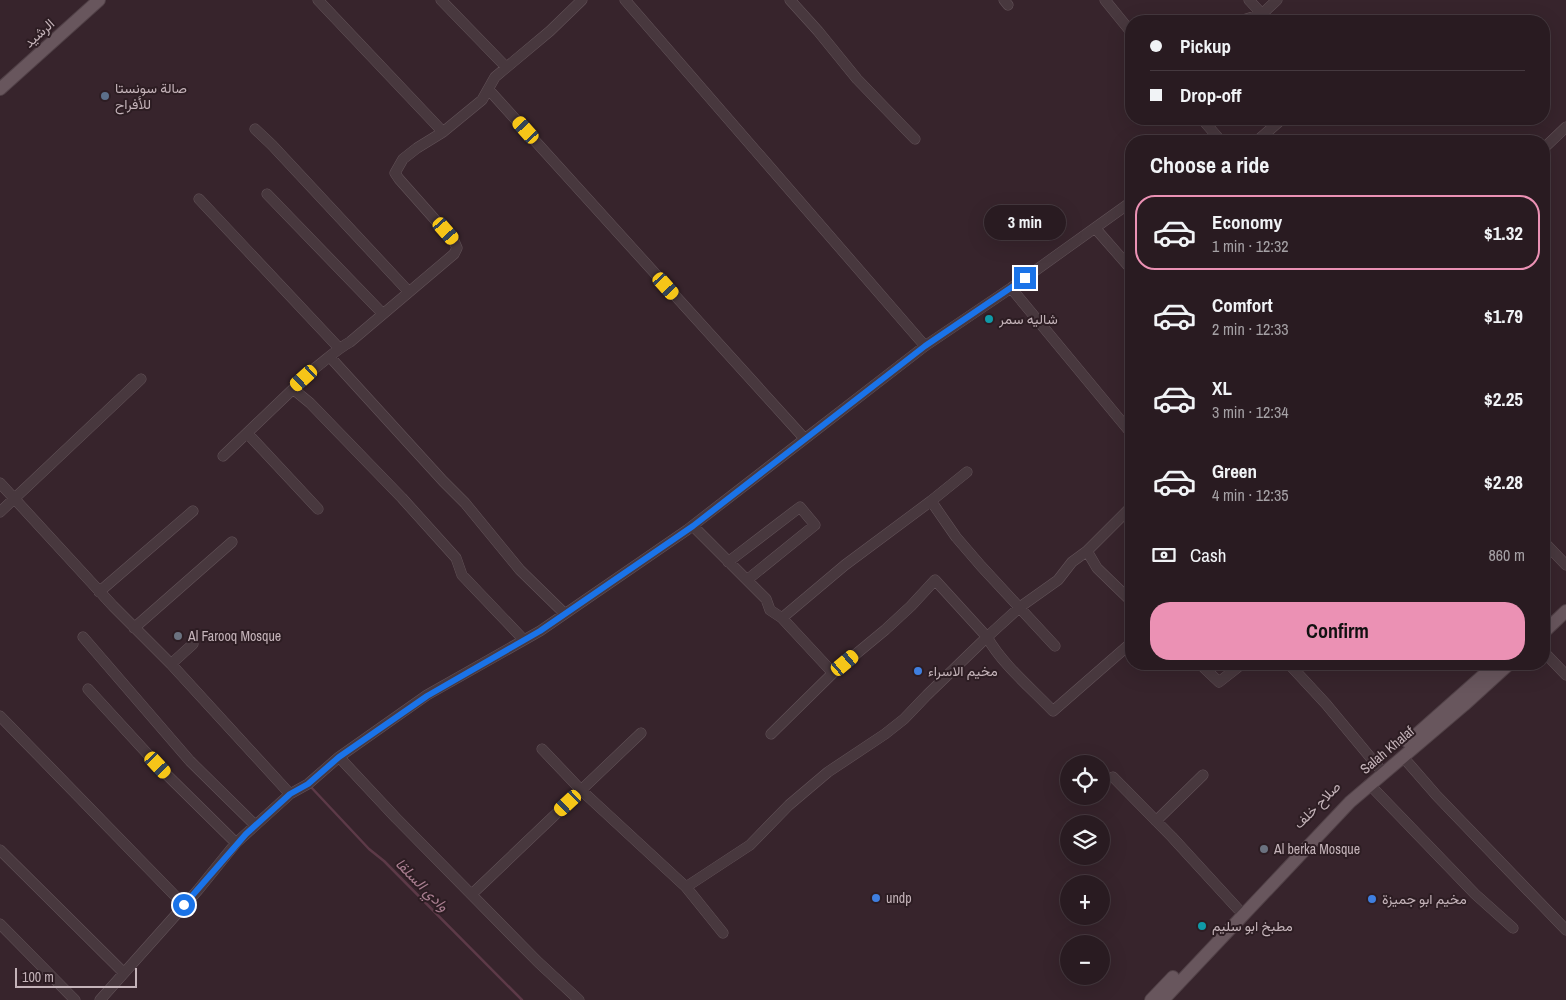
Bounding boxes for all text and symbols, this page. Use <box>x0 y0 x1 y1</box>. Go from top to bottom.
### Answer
street label: الرشيد <box>20 15 58 51</box>
text: Pickup <box>1180 33 1231 59</box>
place label: صالة سونستا للأفراح <box>115 79 187 115</box>
text: Drop-off <box>1180 82 1241 108</box>
marker: صالة سونستا للأفراح <box>99 90 111 102</box>
car <box>510 114 541 146</box>
text: Choose a ride <box>1150 150 1269 180</box>
callout: 3 min <box>984 206 1066 240</box>
text: Economy <box>1212 209 1282 235</box>
icon: car <box>1152 210 1197 255</box>
text: 3 min <box>1008 211 1042 233</box>
car <box>430 215 461 247</box>
text: $1.32 <box>1484 220 1523 246</box>
text: 1 min · 12:32 <box>1212 235 1289 257</box>
route end <box>1014 267 1036 289</box>
car <box>650 270 681 302</box>
text: Comfort <box>1212 292 1273 318</box>
icon: car <box>1152 293 1197 338</box>
text: $1.79 <box>1484 303 1523 329</box>
place label: شاليه سمر <box>998 310 1058 328</box>
marker: شاليه سمر <box>983 313 995 325</box>
text: 2 min · 12:33 <box>1212 318 1289 340</box>
car <box>287 362 320 394</box>
text: XL <box>1212 375 1232 401</box>
icon: car <box>1152 376 1197 421</box>
text: $2.25 <box>1484 386 1523 412</box>
text: 3 min · 12:34 <box>1212 401 1289 423</box>
text: Green <box>1212 458 1257 484</box>
icon: car <box>1152 459 1197 504</box>
text: $2.28 <box>1484 469 1523 495</box>
text: 4 min · 12:35 <box>1212 484 1289 506</box>
icon: cash <box>1150 541 1178 569</box>
text: Cash <box>1190 542 1226 568</box>
text: 860 m <box>1489 544 1525 566</box>
button: Confirm <box>1150 602 1525 660</box>
place label: Al Farooq Mosque <box>187 627 281 645</box>
marker: Al Farooq Mosque <box>172 630 184 642</box>
car <box>828 648 861 678</box>
place label: مخيم الاسراء <box>928 662 998 680</box>
marker: مخيم الاسراء <box>912 665 924 677</box>
street label: Salah Khalaf <box>1356 722 1418 778</box>
car <box>142 749 173 781</box>
map controls <box>1060 755 1110 985</box>
button: locate <box>1060 755 1110 805</box>
street label: صلاح خلف <box>1290 777 1346 834</box>
car <box>551 787 584 819</box>
button: layers <box>1060 815 1110 865</box>
place label: Al berka Mosque <box>1273 840 1360 858</box>
marker: Al berka Mosque <box>1258 843 1270 855</box>
water label: وادي السلقا <box>389 853 454 918</box>
button: + <box>1060 875 1110 925</box>
place label: undp <box>886 889 912 907</box>
place label: مخيم ابو جميزة <box>1382 890 1467 908</box>
marker: undp <box>870 892 882 904</box>
marker: مخيم ابو جميزة <box>1366 893 1378 905</box>
route start <box>173 894 195 916</box>
place label: مطبخ ابو سليم <box>1212 917 1293 937</box>
marker: مطبخ ابو سليم <box>1196 920 1208 932</box>
button: − <box>1060 935 1110 985</box>
scale bar <box>15 965 138 988</box>
text: 100 m <box>22 968 54 986</box>

